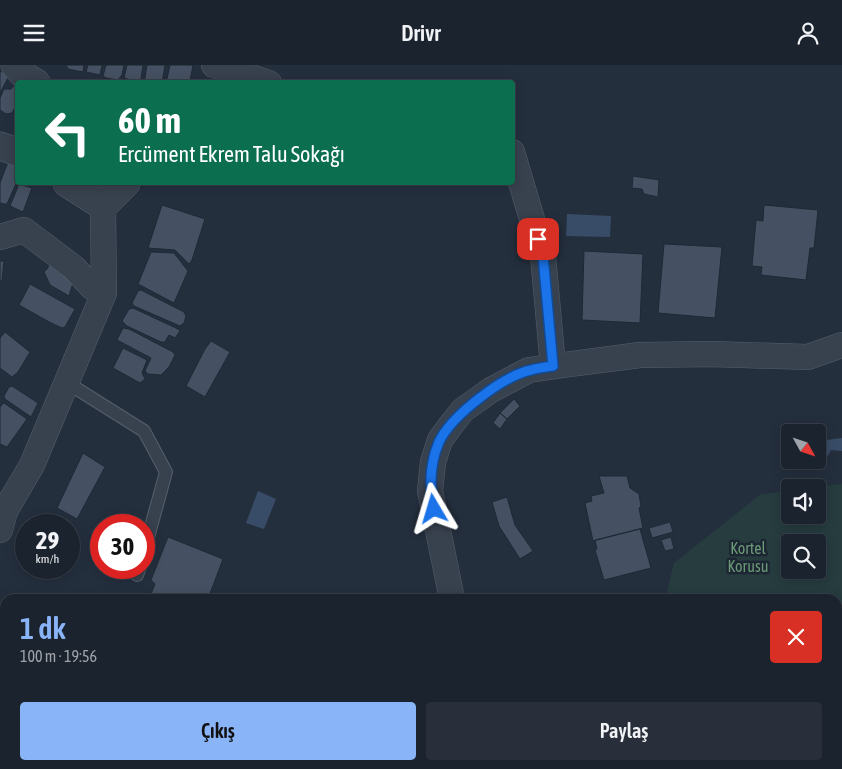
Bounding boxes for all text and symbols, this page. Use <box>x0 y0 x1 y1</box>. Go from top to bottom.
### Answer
icon: menu <box>20 19 48 47</box>
icon: person <box>794 19 822 47</box>
text: Drivr <box>401 20 441 46</box>
icon: left <box>35 100 100 165</box>
text: 60 m <box>118 100 181 140</box>
text: Ercüment Ekrem Talu Sokağı <box>118 141 345 167</box>
pin <box>517 218 559 260</box>
icon: arrive <box>524 225 552 253</box>
north arrow <box>781 424 826 469</box>
map controls <box>781 424 826 579</box>
button: sound <box>781 479 826 524</box>
position arrow <box>407 482 459 534</box>
speed limit sign: 30 <box>90 514 155 579</box>
text: 29 <box>36 526 59 554</box>
button: search <box>781 534 826 579</box>
park label: Kortel Korusu <box>728 539 768 575</box>
text: km/h <box>36 552 59 566</box>
text: 1 dk <box>20 611 66 645</box>
button: close <box>770 611 822 663</box>
text: 100 m · 19:56 <box>20 647 97 665</box>
button: Çıkış <box>20 702 416 760</box>
button: Paylaş <box>426 702 822 760</box>

